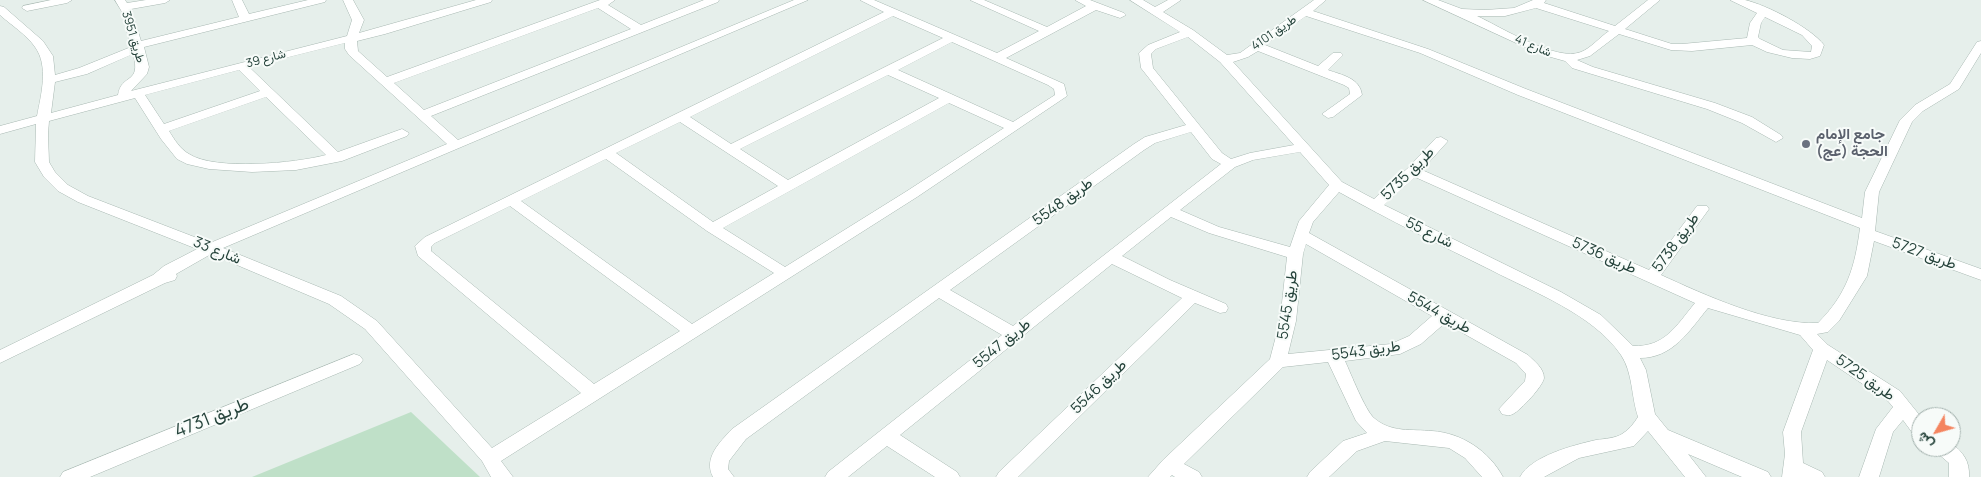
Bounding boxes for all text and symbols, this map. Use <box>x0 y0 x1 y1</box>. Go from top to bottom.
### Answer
street label: طريق 3951 <box>118 9 148 65</box>
street label: طريق 4101 <box>1249 12 1299 54</box>
street label: شارع 41 <box>1513 32 1553 60</box>
street label: شارع 39 <box>245 47 287 71</box>
place label: جامع الإمام الحجة (عج) <box>1816 126 1888 161</box>
marker: جامع الإمام الحجة (عج) <box>1800 138 1812 150</box>
street label: طريق 5735 <box>1378 144 1438 204</box>
street label: طريق 5548 <box>1030 174 1096 230</box>
street label: طريق 5738 <box>1649 210 1703 276</box>
street label: شارع 55 <box>1402 214 1456 252</box>
street label: شارع 33 <box>191 233 243 269</box>
street label: طريق 5736 <box>1569 234 1639 278</box>
street label: طريق 5727 <box>1889 234 1959 274</box>
street label: طريق 5545 <box>1274 269 1302 341</box>
street label: طريق 5544 <box>1404 288 1474 338</box>
street label: طريق 5547 <box>970 315 1034 373</box>
street label: طريق 5543 <box>1330 337 1402 365</box>
street label: طريق 5725 <box>1832 351 1898 405</box>
street label: طريق 5546 <box>1067 356 1131 418</box>
street label: طريق 4731 <box>172 393 252 443</box>
north arrow <box>1911 407 1961 457</box>
text: ش <box>1912 428 1937 453</box>

